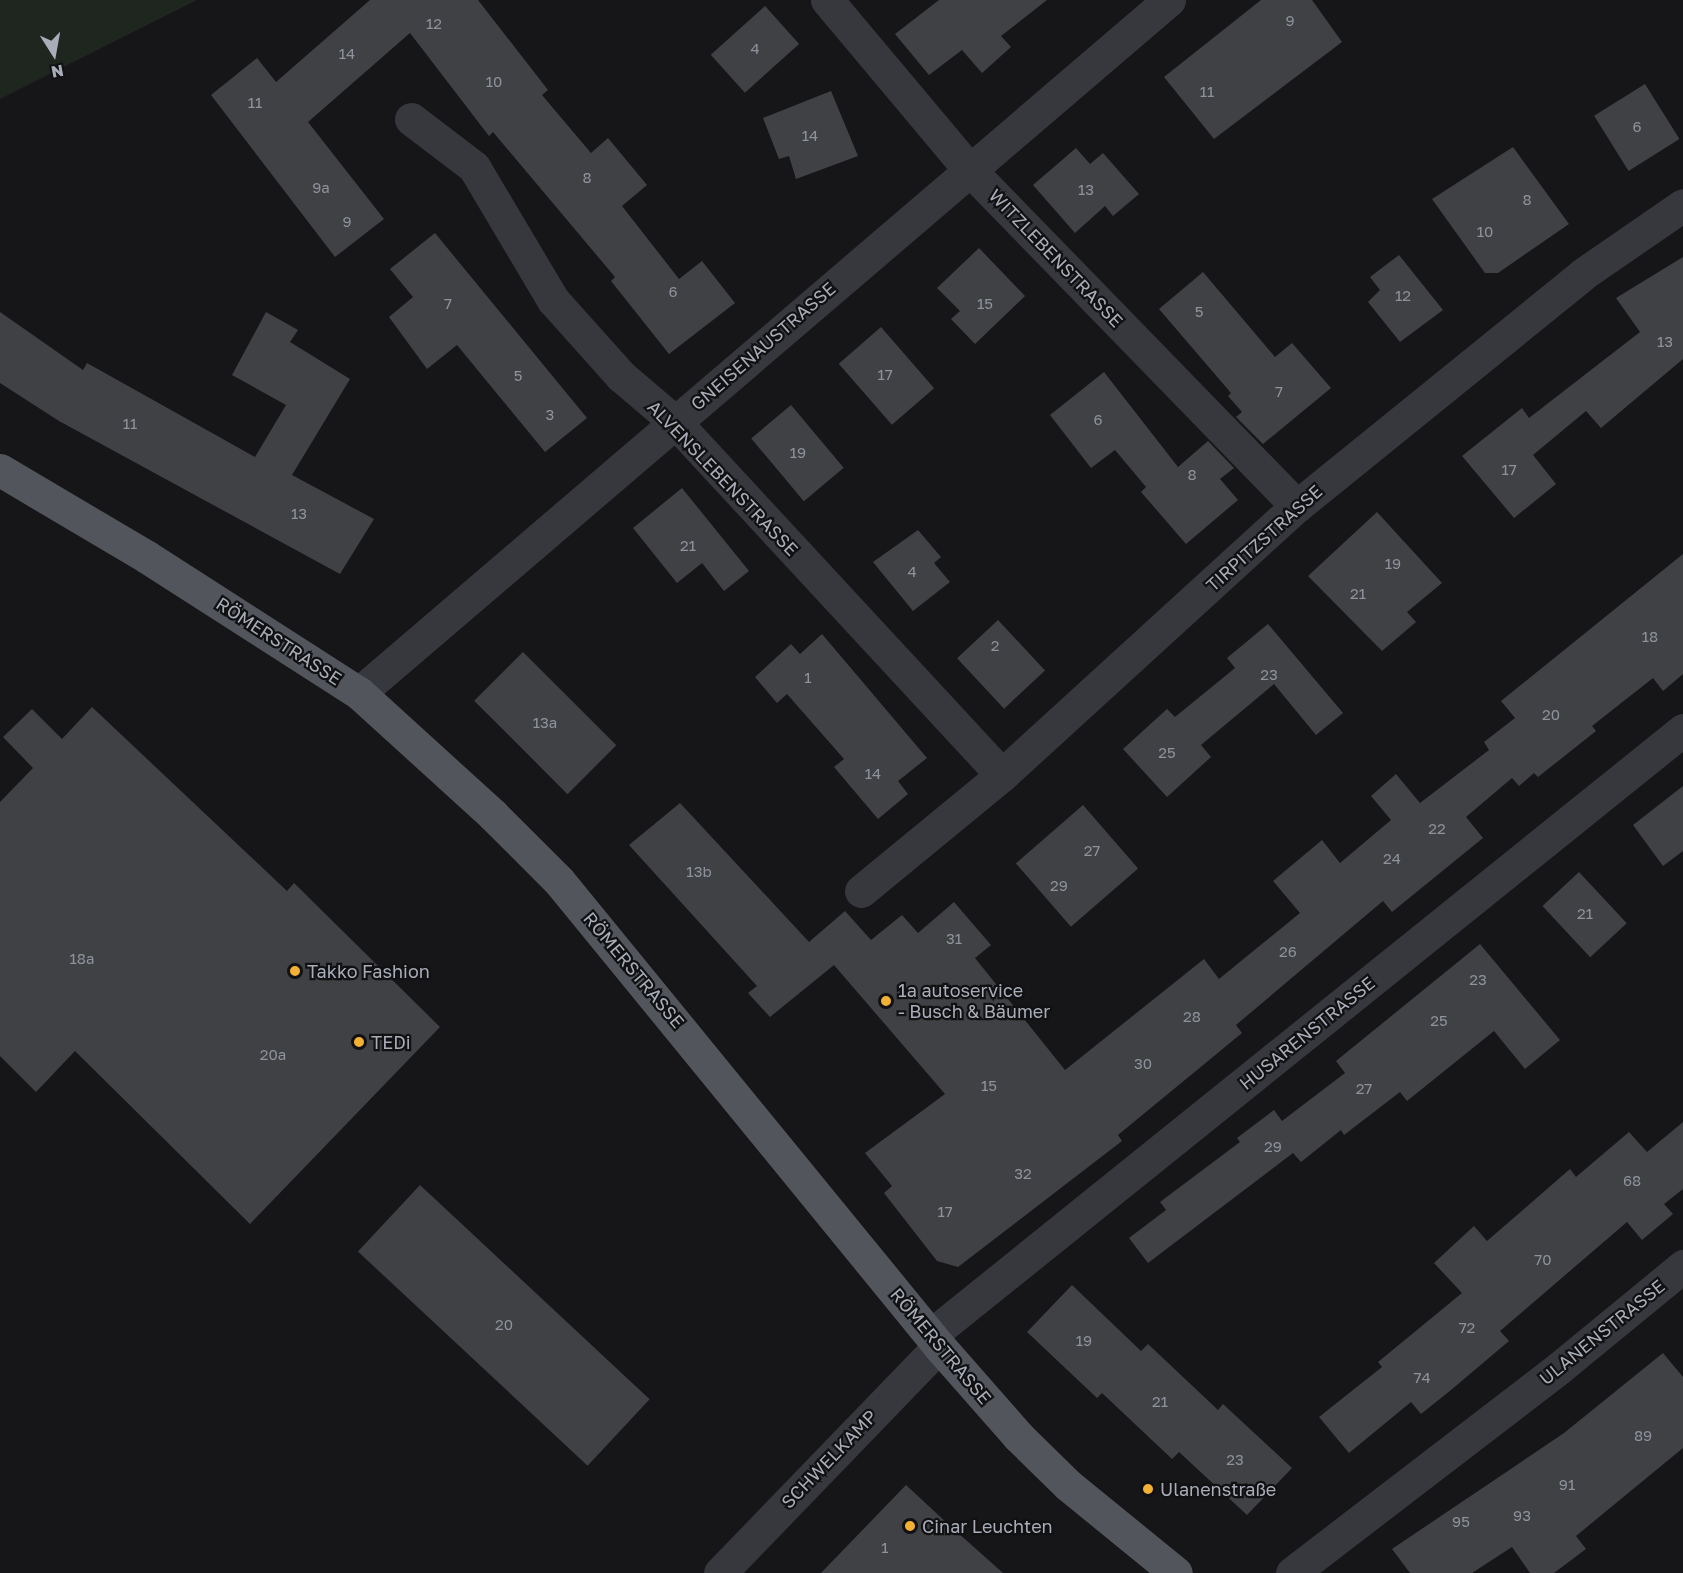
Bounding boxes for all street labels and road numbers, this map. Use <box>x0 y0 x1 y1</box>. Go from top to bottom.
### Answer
street label: WITZLEBENSTRASSE <box>984 185 1128 331</box>
street label: GNEISENAUSTRASSE <box>686 277 840 415</box>
street label: ALVENSLEBENSTRASSE <box>643 396 803 560</box>
street label: TIRPITZSTRASSE <box>1202 480 1326 596</box>
street label: RÖMERSTRASSE <box>212 592 346 690</box>
street label: RÖMERSTRASSE <box>579 908 689 1032</box>
street label: HUSARENSTRASSE <box>1235 972 1379 1094</box>
street label: ULANENSTRASSE <box>1535 1275 1669 1389</box>
street label: RÖMERSTRASSE <box>886 1284 996 1408</box>
street label: SCHWELKAMP <box>777 1405 881 1513</box>

